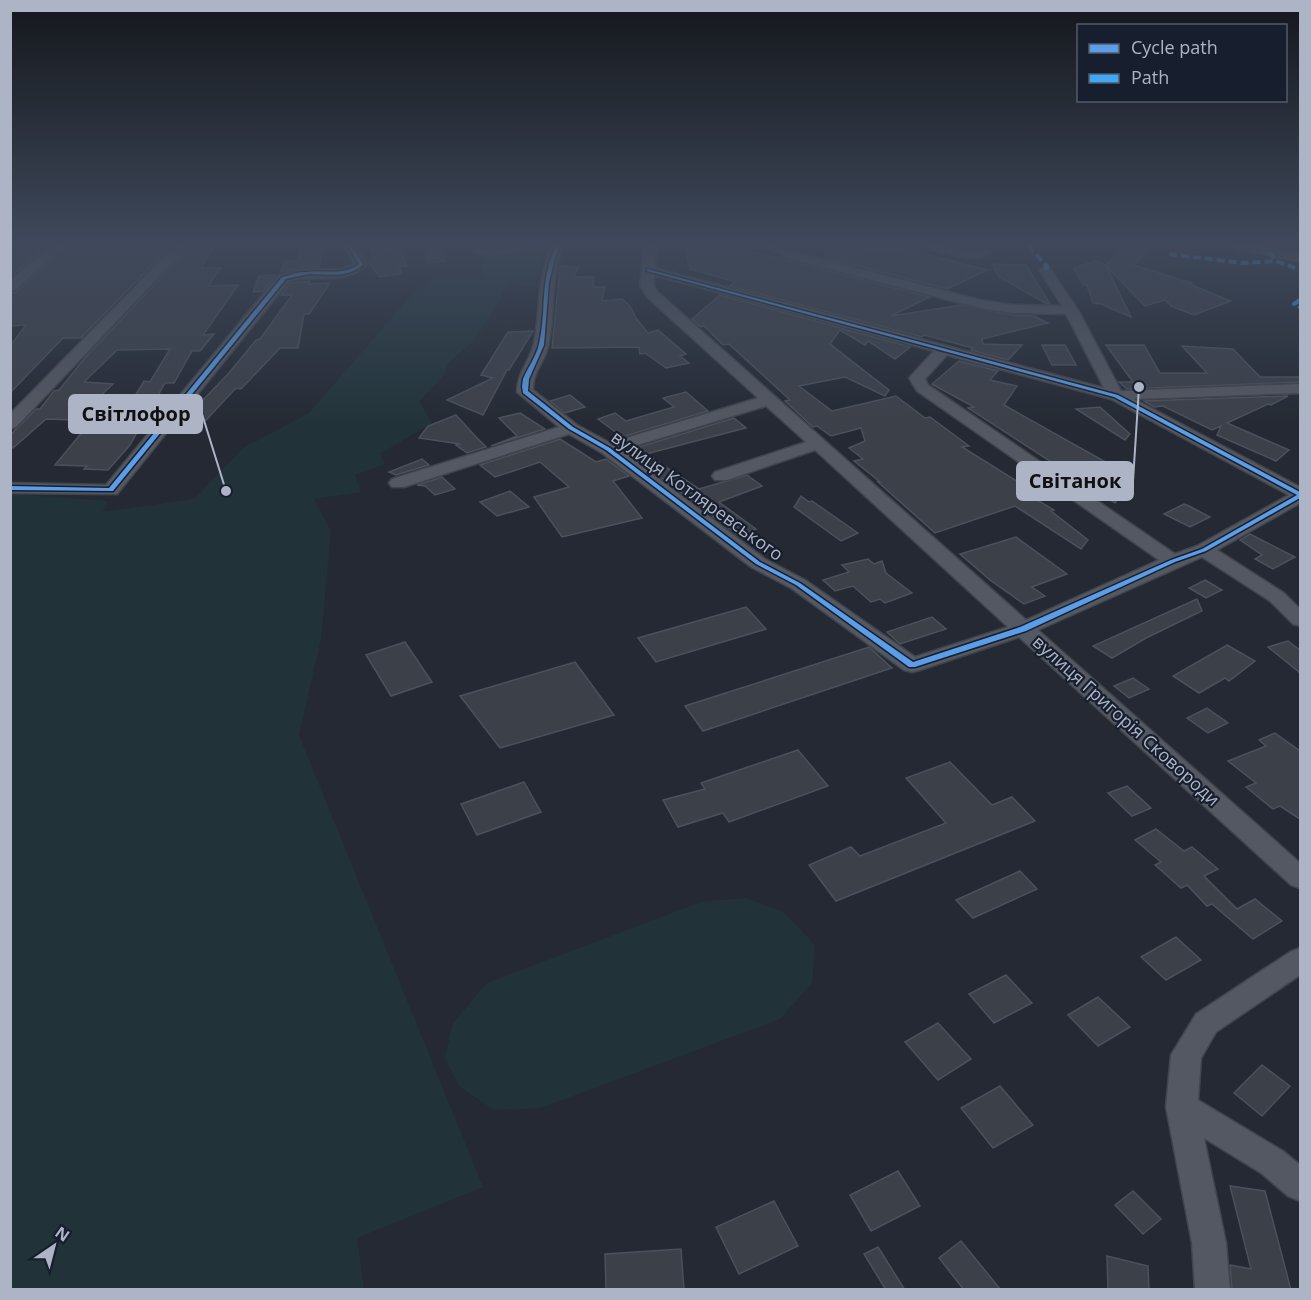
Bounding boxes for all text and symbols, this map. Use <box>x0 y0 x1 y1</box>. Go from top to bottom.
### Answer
legend <box>1077 24 1287 102</box>
text: Cycle path <box>1131 35 1218 59</box>
text: Path <box>1131 65 1169 89</box>
callout: Світлофор <box>69 395 202 433</box>
text: Світлофор <box>81 400 191 427</box>
street label: вулиця Котляревського <box>607 425 788 566</box>
callout: Світанок <box>1017 462 1133 500</box>
text: Світанок <box>1029 467 1122 494</box>
street label: вулиця Григорія Сковороди <box>1028 630 1225 811</box>
north arrow <box>24 1216 84 1276</box>
text: N <box>51 1221 74 1246</box>

